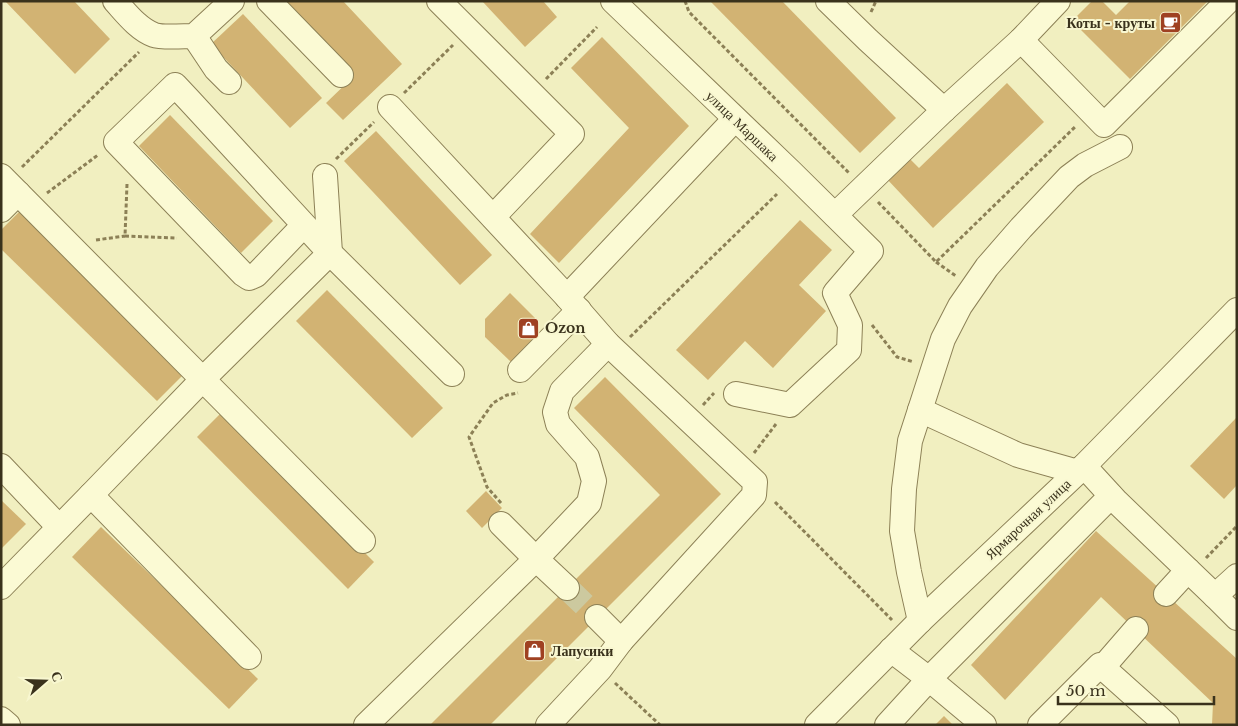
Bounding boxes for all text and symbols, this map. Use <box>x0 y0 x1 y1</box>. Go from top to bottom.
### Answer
cafe icon: Коты - круты <box>1159 11 1183 35</box>
place label: Коты - круты <box>1067 14 1155 32</box>
street label: улица Маршака <box>702 87 783 166</box>
shop icon: Ozon <box>517 316 541 340</box>
place label: Ozon <box>545 319 586 337</box>
street label: Ярмарочная улица <box>981 474 1075 563</box>
shop icon: Лапусики <box>523 639 547 663</box>
place label: Лапусики <box>551 642 613 660</box>
north arrow <box>20 656 70 706</box>
text: С <box>47 669 67 684</box>
scale bar <box>1058 674 1214 706</box>
text: 50 m <box>1066 681 1106 700</box>

